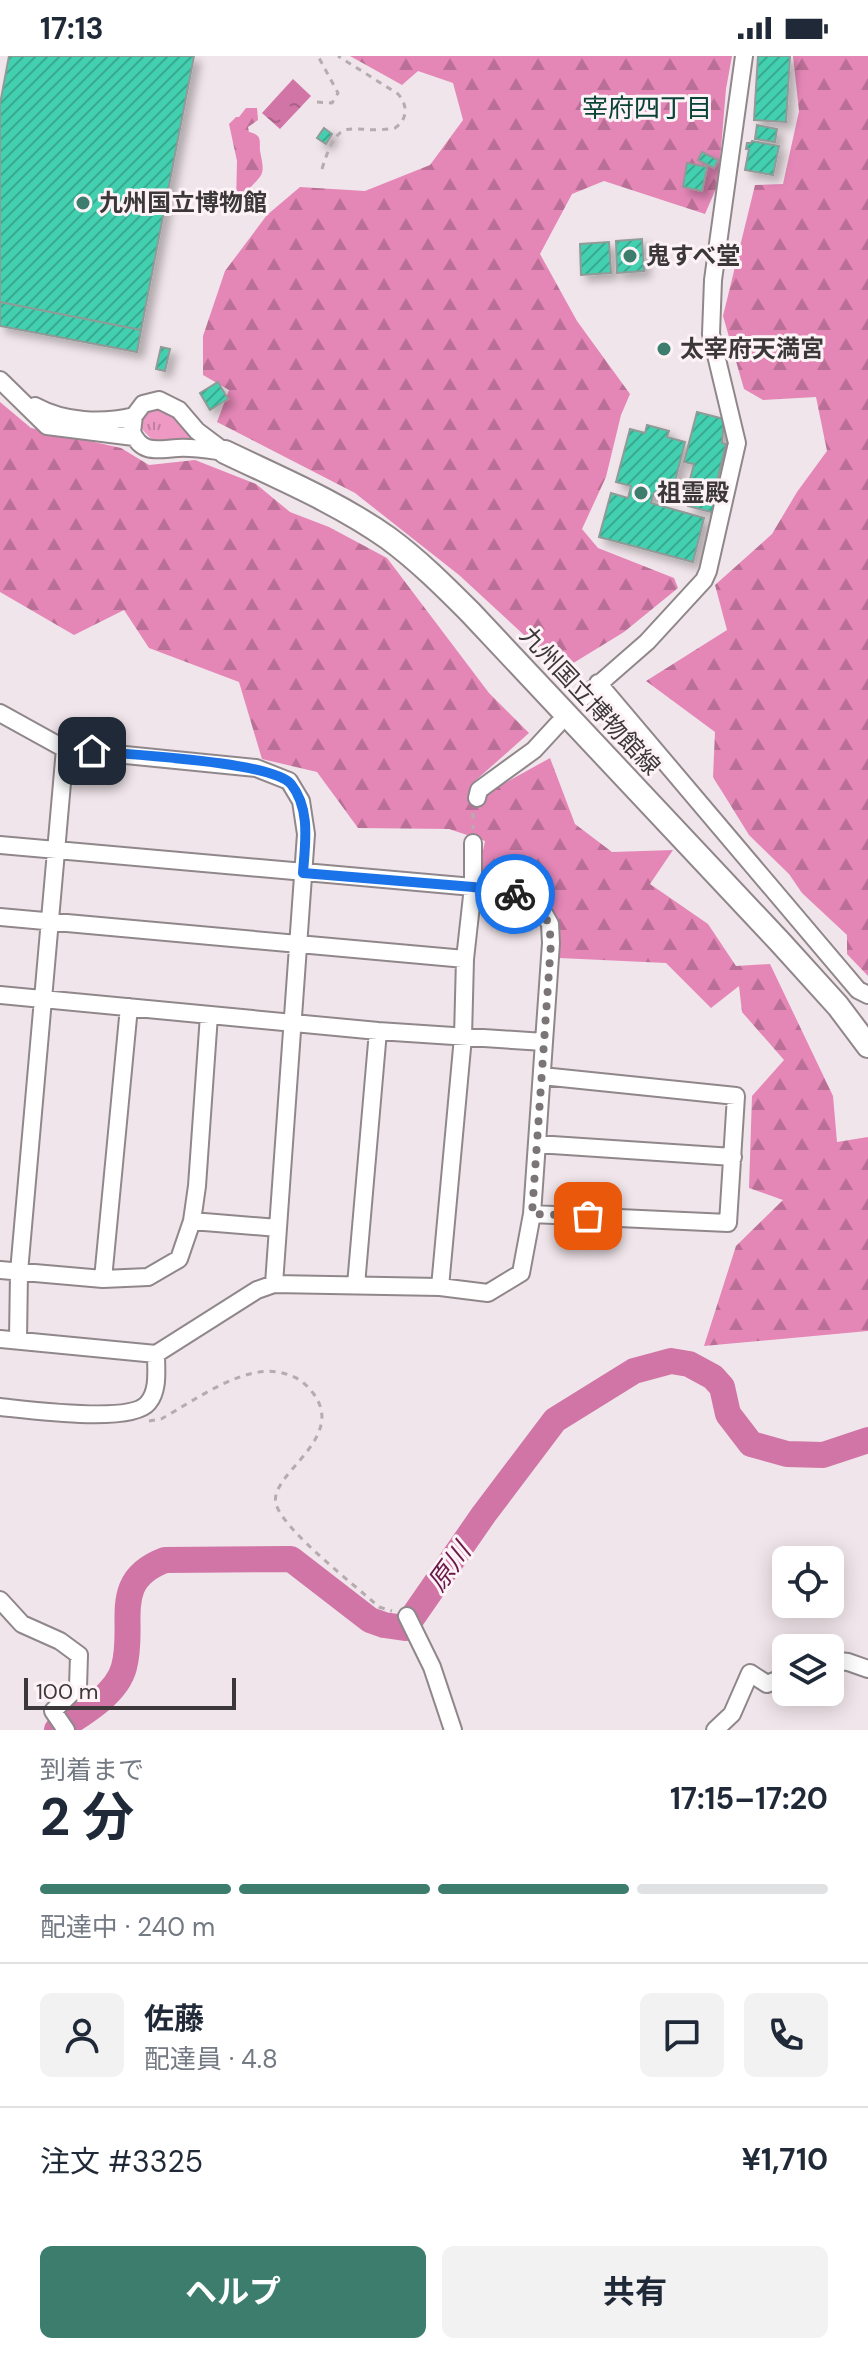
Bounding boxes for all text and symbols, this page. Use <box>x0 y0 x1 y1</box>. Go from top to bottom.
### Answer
text: 17:13 <box>40 9 104 48</box>
district label: 宰府四丁目 <box>582 91 712 125</box>
place label: 九州国立博物館 <box>99 187 267 218</box>
marker: 九州国立博物館 <box>74 194 92 212</box>
place label: 鬼すべ堂 <box>646 240 740 271</box>
marker: 鬼すべ堂 <box>621 247 639 265</box>
place label: 太宰府天満宮 <box>680 333 824 364</box>
marker: 太宰府天満宮 <box>655 340 673 358</box>
place label: 祖霊殿 <box>657 477 729 508</box>
marker: 祖霊殿 <box>632 484 650 502</box>
street label: 九州国立博物館線 <box>514 620 667 781</box>
pin <box>58 717 126 785</box>
icon: home <box>70 729 114 773</box>
courier <box>475 854 555 934</box>
icon: bike <box>493 872 537 916</box>
pin <box>554 1182 622 1250</box>
icon: bag <box>566 1194 610 1238</box>
water label: 原川 <box>420 1534 480 1598</box>
map controls <box>772 1546 844 1706</box>
button: locate <box>772 1546 844 1618</box>
button: layers <box>772 1634 844 1706</box>
scale bar <box>24 1674 236 1710</box>
text: 100 m <box>36 1677 98 1706</box>
text: 到着まで <box>40 1753 144 1787</box>
text: 17:15–17:20 <box>670 1779 828 1818</box>
text: 2 分 <box>40 1783 134 1851</box>
text: 配達中 · 240 m <box>40 1910 215 1944</box>
button: person <box>40 1993 124 2077</box>
button: chat <box>640 1993 724 2077</box>
button: phone <box>744 1993 828 2077</box>
text: 佐藤 <box>144 1999 204 2038</box>
text: 配達員 · 4.8 <box>144 2042 278 2076</box>
text: ¥1,710 <box>741 2140 828 2179</box>
text: 注文 #3325 <box>40 2142 203 2181</box>
button: ヘルプ <box>40 2246 426 2338</box>
button: 共有 <box>442 2246 828 2338</box>

